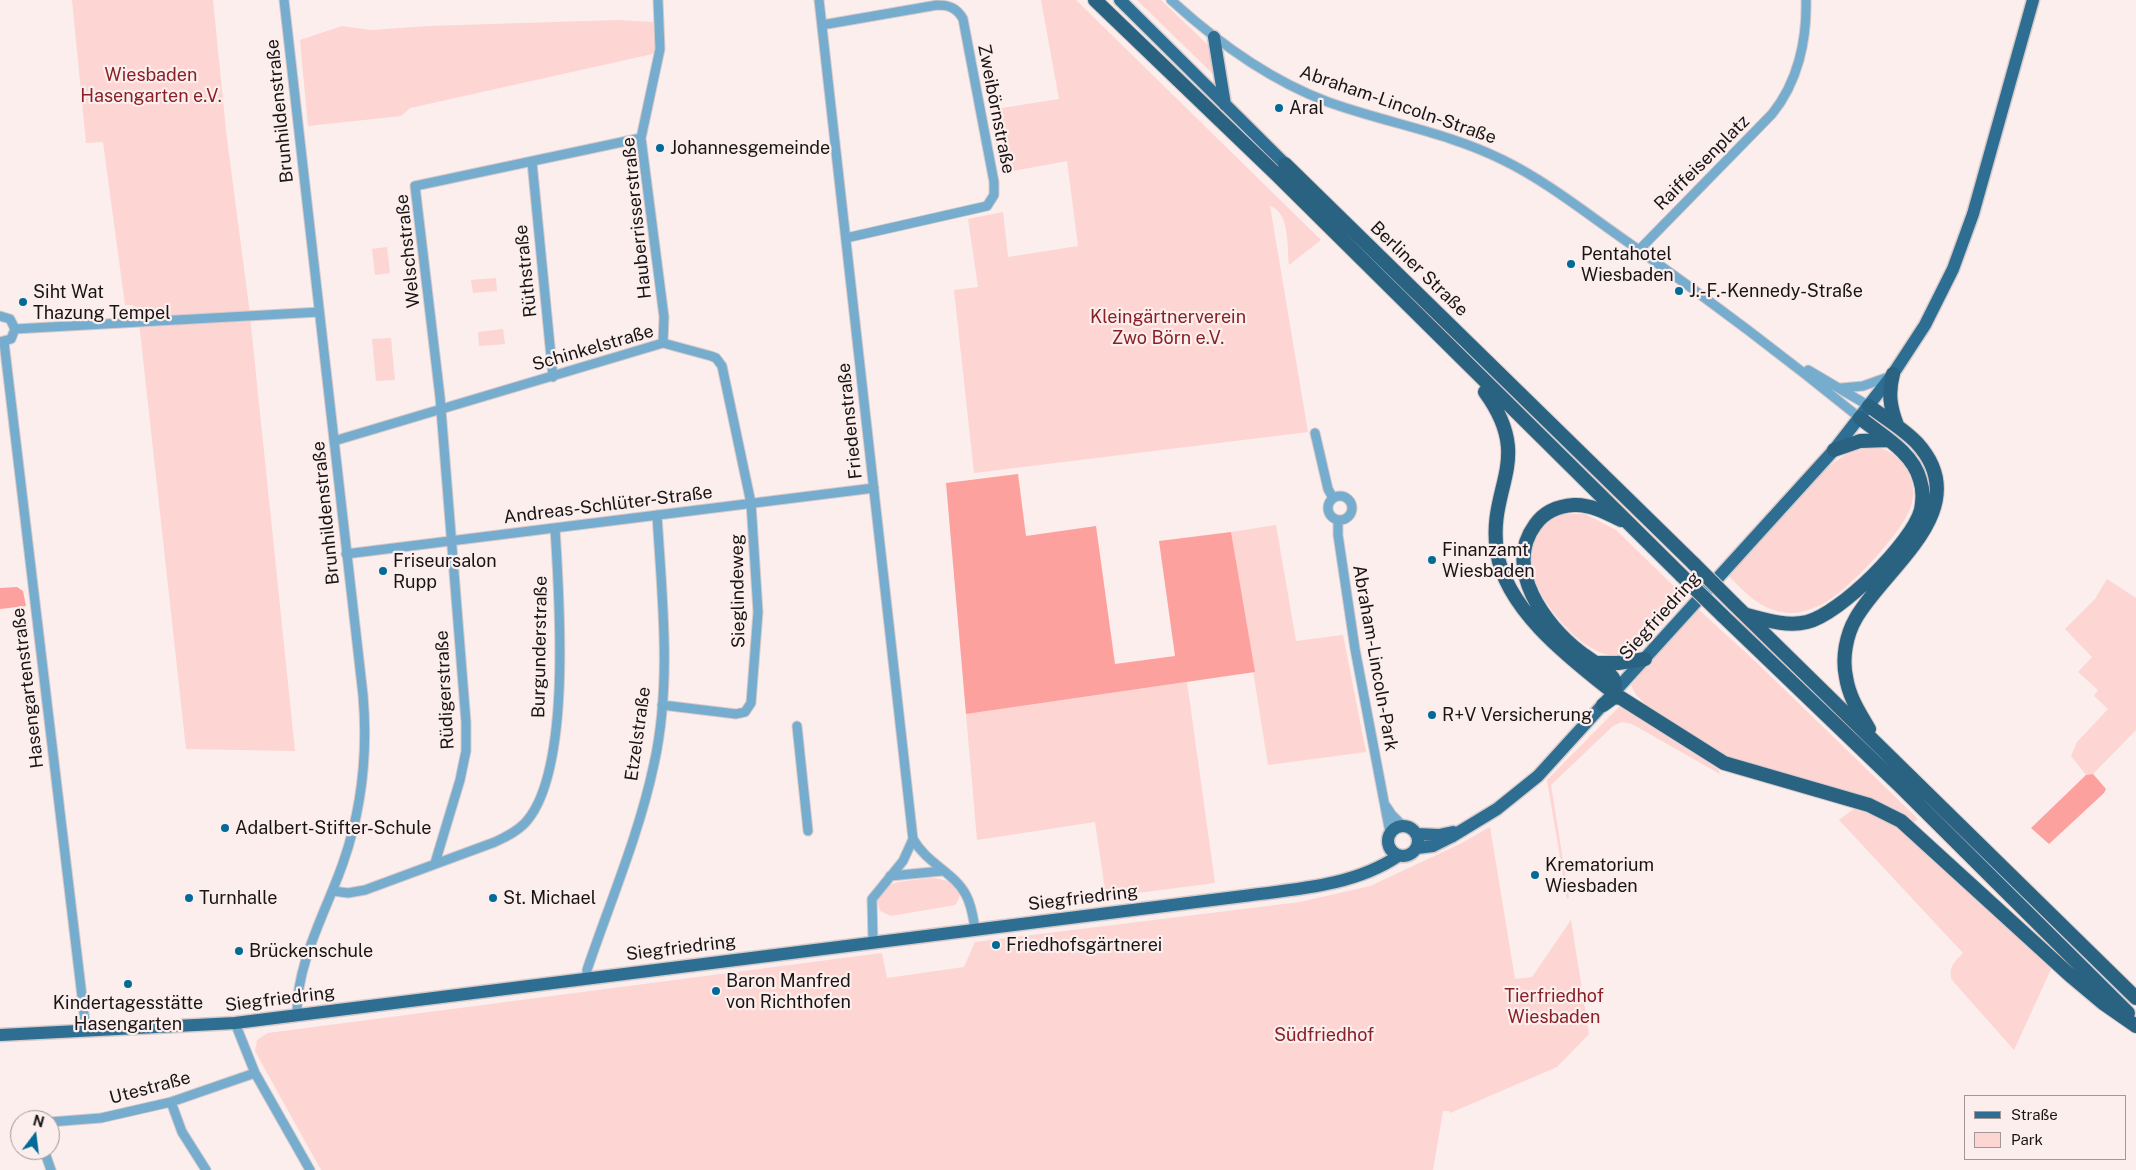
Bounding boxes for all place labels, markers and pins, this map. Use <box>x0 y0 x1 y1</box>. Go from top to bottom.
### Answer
place label: Aral <box>1289 97 1324 119</box>
marker: Aral <box>1273 102 1285 114</box>
place label: Johannesgemeinde <box>670 137 830 159</box>
marker: Johannesgemeinde <box>654 142 666 154</box>
place label: Pentahotel Wiesbaden <box>1581 243 1674 286</box>
marker: Pentahotel Wiesbaden <box>1565 258 1577 270</box>
place label: J.-F.-Kennedy-Straße <box>1689 280 1863 302</box>
place label: Siht Wat Thazung Tempel <box>33 281 171 324</box>
marker: J.-F.-Kennedy-Straße <box>1673 285 1685 297</box>
marker: Siht Wat Thazung Tempel <box>17 296 29 308</box>
place label: Finanzamt Wiesbaden <box>1442 539 1535 582</box>
place label: Friseursalon Rupp <box>393 550 497 592</box>
marker: Finanzamt Wiesbaden <box>1426 554 1438 566</box>
marker: Friseursalon Rupp <box>377 565 389 577</box>
place label: R+V Versicherung <box>1442 704 1592 726</box>
marker: R+V Versicherung <box>1426 709 1438 721</box>
place label: Adalbert-Stifter-Schule <box>235 817 431 839</box>
marker: Adalbert-Stifter-Schule <box>219 822 231 834</box>
place label: Krematorium Wiesbaden <box>1545 854 1654 896</box>
marker: Krematorium Wiesbaden <box>1529 869 1541 881</box>
place label: Turnhalle <box>199 887 277 909</box>
place label: St. Michael <box>503 887 596 909</box>
marker: Turnhalle <box>183 892 195 904</box>
marker: St. Michael <box>487 892 499 904</box>
place label: Friedhofsgärtnerei <box>1006 934 1162 956</box>
marker: Friedhofsgärtnerei <box>990 939 1002 951</box>
place label: Brückenschule <box>249 940 373 962</box>
marker: Brückenschule <box>233 945 245 957</box>
place label: Baron Manfred von Richthofen <box>726 970 851 1012</box>
marker: Kindertagesstätte Hasengarten <box>122 978 134 990</box>
marker: Baron Manfred von Richthofen <box>710 985 722 997</box>
place label: Kindertagesstätte Hasengarten <box>53 992 203 1034</box>

